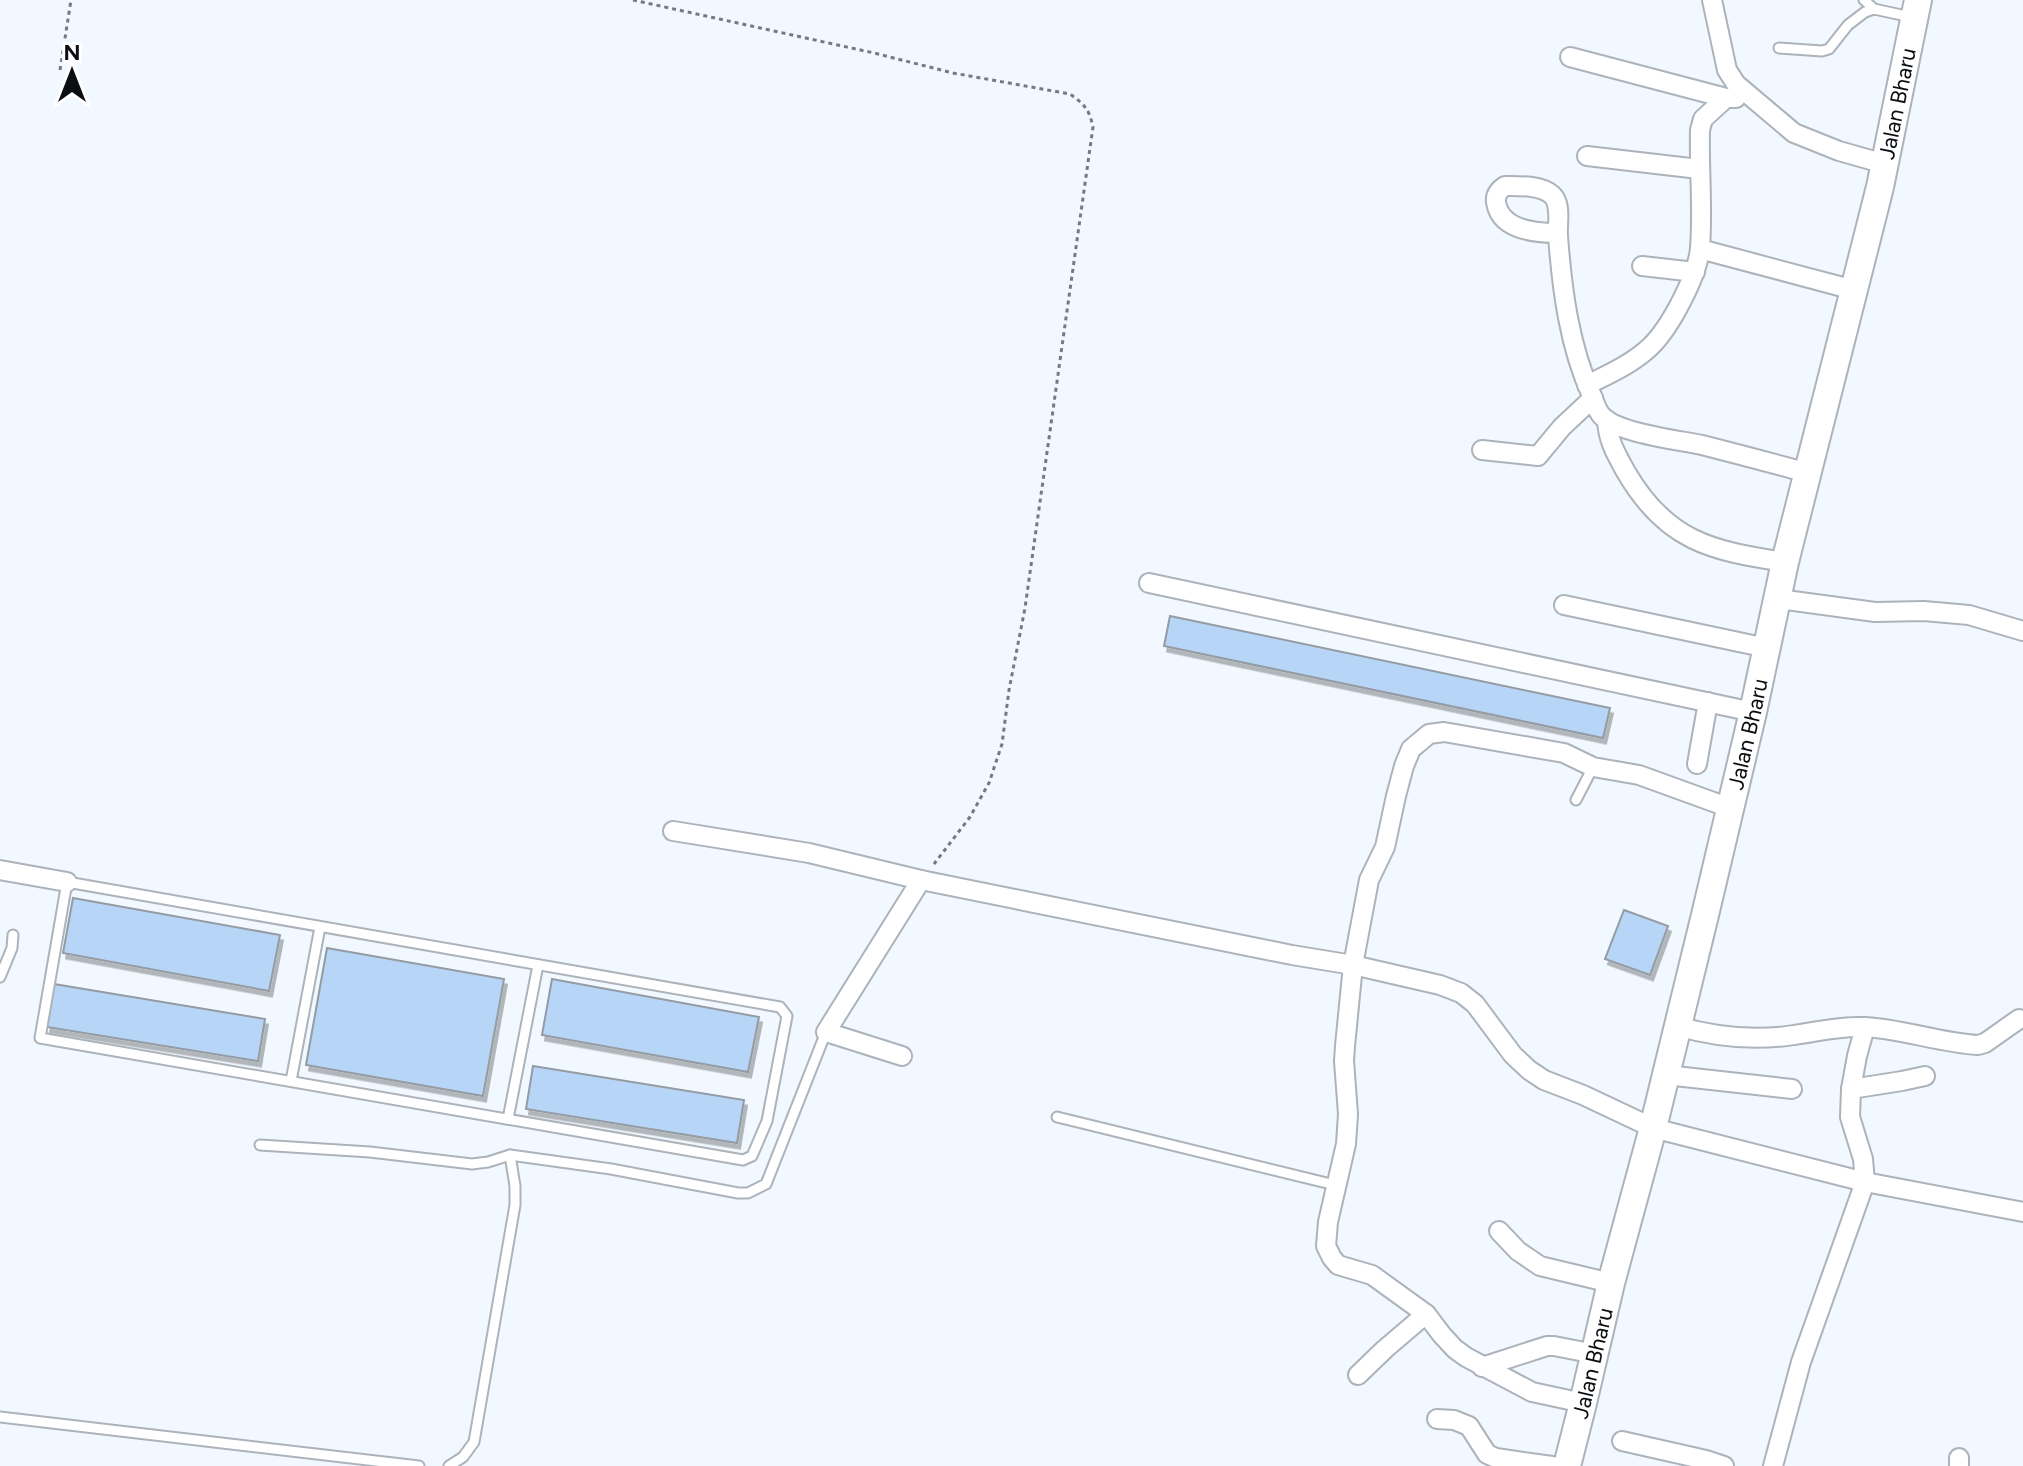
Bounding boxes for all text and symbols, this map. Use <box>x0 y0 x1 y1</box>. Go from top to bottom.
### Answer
north arrow <box>32 32 112 112</box>
text: N <box>63 39 81 66</box>
street label: Jalan Bharu <box>1872 46 1921 162</box>
street label: Jalan Bharu <box>1722 676 1773 792</box>
street label: Jalan Bharu <box>1566 1305 1618 1421</box>

